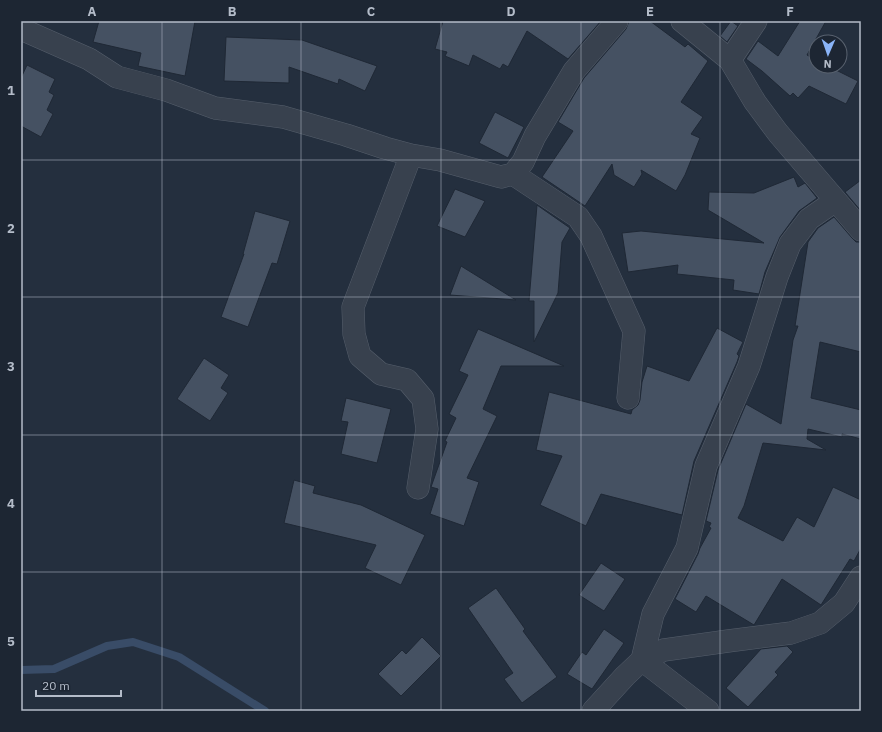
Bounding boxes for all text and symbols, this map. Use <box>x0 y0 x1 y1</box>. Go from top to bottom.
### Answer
text: A <box>88 3 97 20</box>
text: B <box>228 3 237 20</box>
text: C <box>367 3 376 20</box>
text: D <box>506 3 516 20</box>
text: E <box>646 3 654 20</box>
text: F <box>786 3 794 20</box>
north arrow <box>808 34 848 74</box>
text: N <box>823 57 832 71</box>
text: 1 <box>7 82 15 99</box>
text: 2 <box>7 220 15 237</box>
text: 3 <box>7 358 15 375</box>
text: 4 <box>7 495 15 512</box>
text: 5 <box>7 633 15 650</box>
scale bar <box>36 672 121 698</box>
text: 20 m <box>42 678 70 693</box>

